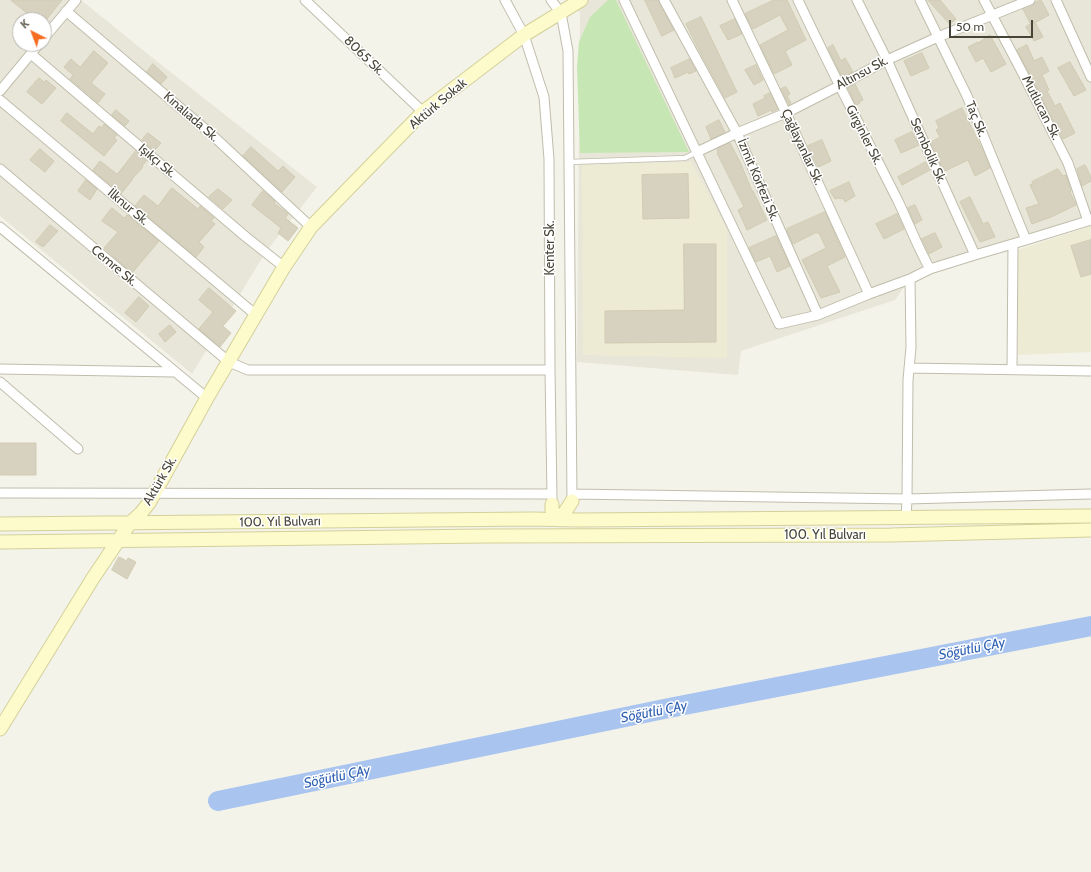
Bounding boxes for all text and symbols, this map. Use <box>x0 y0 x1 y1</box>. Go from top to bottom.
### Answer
north arrow <box>12 12 52 52</box>
scale bar <box>951 12 1035 38</box>
text: K <box>17 16 32 31</box>
text: 50 m <box>956 19 984 34</box>
street label: 8065 Sk. <box>340 33 388 79</box>
street label: Altınsu Sk. <box>833 53 891 93</box>
street label: Mutlucan Sk. <box>1018 73 1064 143</box>
street label: Aktürk Sokak <box>406 75 470 133</box>
street label: Kınalıada Sk. <box>160 89 222 145</box>
street label: Taç Sk. <box>962 99 990 139</box>
street label: Girginler Sk. <box>842 103 886 167</box>
street label: Çağlayanlar Sk. <box>778 106 826 188</box>
street label: Sembolik Sk. <box>907 116 949 186</box>
street label: İzmit Körfezi Sk. <box>734 137 782 223</box>
street label: Işıkçı Sk. <box>135 141 179 181</box>
street label: İlknur Sk. <box>104 185 152 229</box>
street label: Kenter Sk. <box>542 221 558 275</box>
street label: Cemre Sk. <box>88 242 140 290</box>
street label: Aktürk Sk. <box>140 454 180 508</box>
street label: 100. Yıl Bulvarı <box>239 513 321 531</box>
street label: 100. Yıl Bulvarı <box>784 527 866 543</box>
water label: Söğütlü ÇAy <box>937 634 1007 664</box>
water label: Söğütlü ÇAy <box>619 697 689 727</box>
water label: Söğütlü ÇAy <box>302 762 372 792</box>

